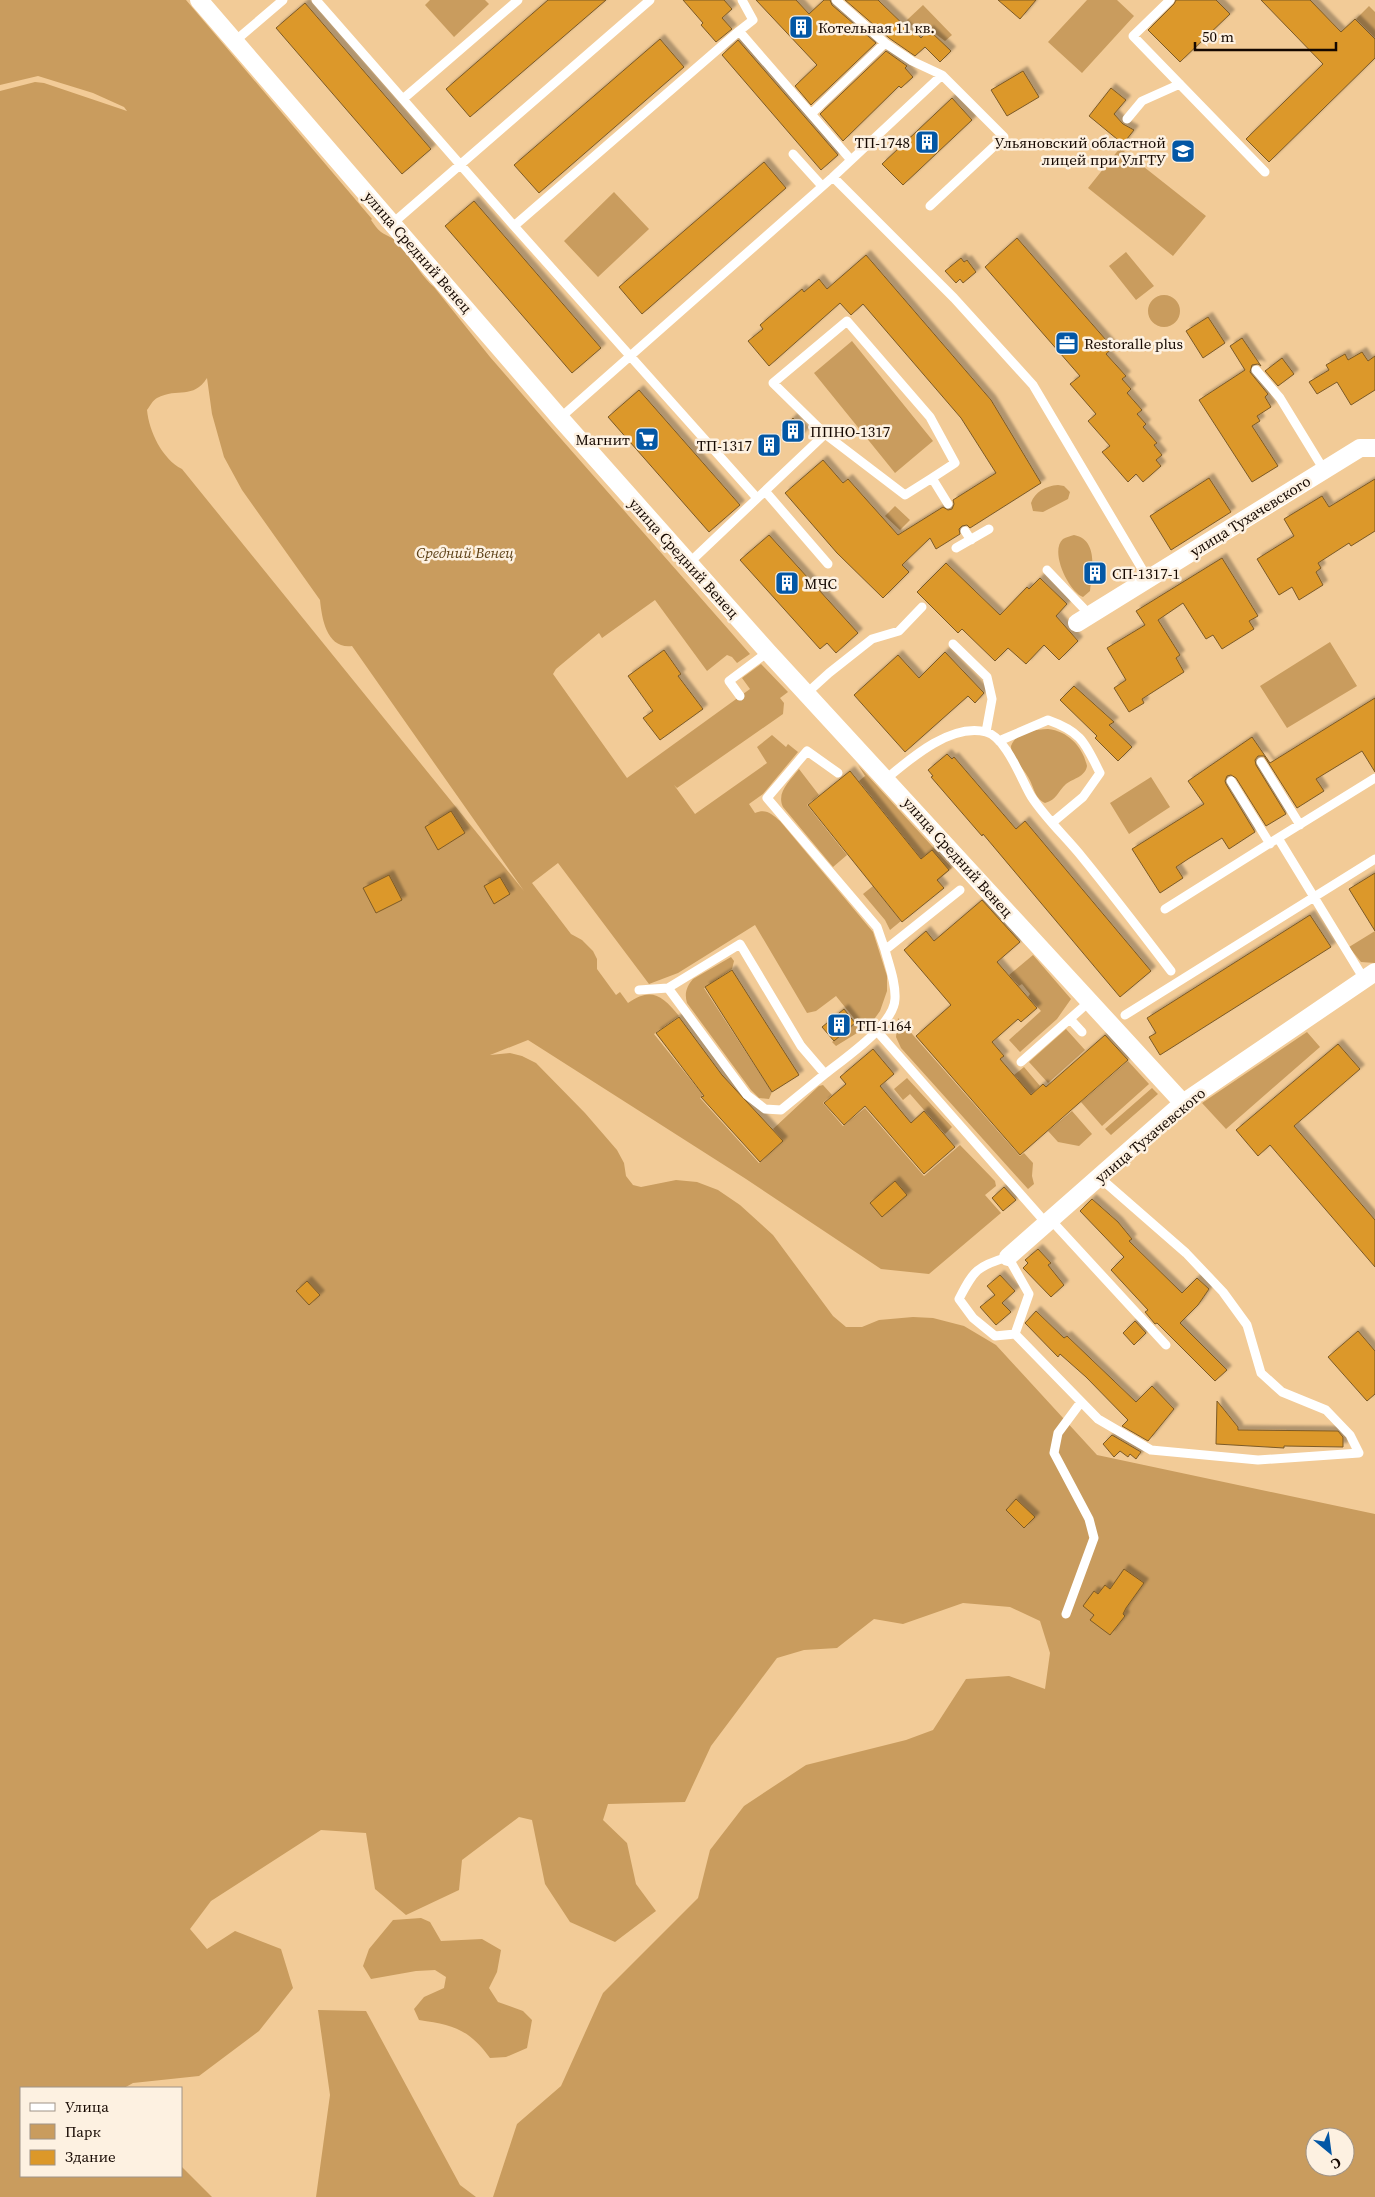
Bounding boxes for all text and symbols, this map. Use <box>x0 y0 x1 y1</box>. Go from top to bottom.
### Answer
building icon: Котельная 11 кв. <box>788 14 814 40</box>
place label: Котельная 11 кв. <box>818 17 935 38</box>
scale bar <box>1195 20 1336 52</box>
text: 50 m <box>1202 26 1234 47</box>
building icon: ТП-1748 <box>914 129 940 155</box>
place label: ТП-1748 <box>855 132 910 153</box>
place label: Ульяновский областной лицей при УлГТУ <box>995 132 1166 170</box>
school or university icon: Ульяновский областной лицей при УлГТУ <box>1170 138 1196 164</box>
street label: улица Средний Венец <box>359 186 477 318</box>
office icon: Restoralle plus <box>1054 330 1080 356</box>
place label: Restoralle plus <box>1084 333 1183 354</box>
building icon: ППНО-1317 <box>780 418 806 444</box>
place label: ППНО-1317 <box>810 421 890 442</box>
supermarket icon: Магнит <box>634 426 660 452</box>
place label: Магнит <box>576 429 630 450</box>
building icon: ТП-1317 <box>756 432 782 458</box>
place label: ТП-1317 <box>697 435 752 456</box>
street label: улица Тухачевского <box>1186 470 1314 562</box>
street label: улица Средний Венец <box>624 493 744 623</box>
park label: Средний Венец <box>416 542 514 563</box>
building icon: СП-1317-1 <box>1082 560 1108 586</box>
place label: СП-1317-1 <box>1112 563 1180 584</box>
building icon: МЧС <box>774 570 800 596</box>
place label: МЧС <box>804 573 837 594</box>
street label: улица Средний Венец <box>898 792 1018 922</box>
building icon: ТП-1164 <box>826 1012 852 1038</box>
place label: ТП-1164 <box>856 1015 912 1036</box>
street label: улица Тухачевского <box>1090 1082 1210 1188</box>
legend <box>20 2087 182 2177</box>
text: Улица <box>65 2096 109 2117</box>
text: Парк <box>65 2121 101 2142</box>
north arrow <box>1305 2127 1355 2177</box>
text: Здание <box>65 2146 116 2167</box>
text: С <box>1327 2153 1345 2174</box>

